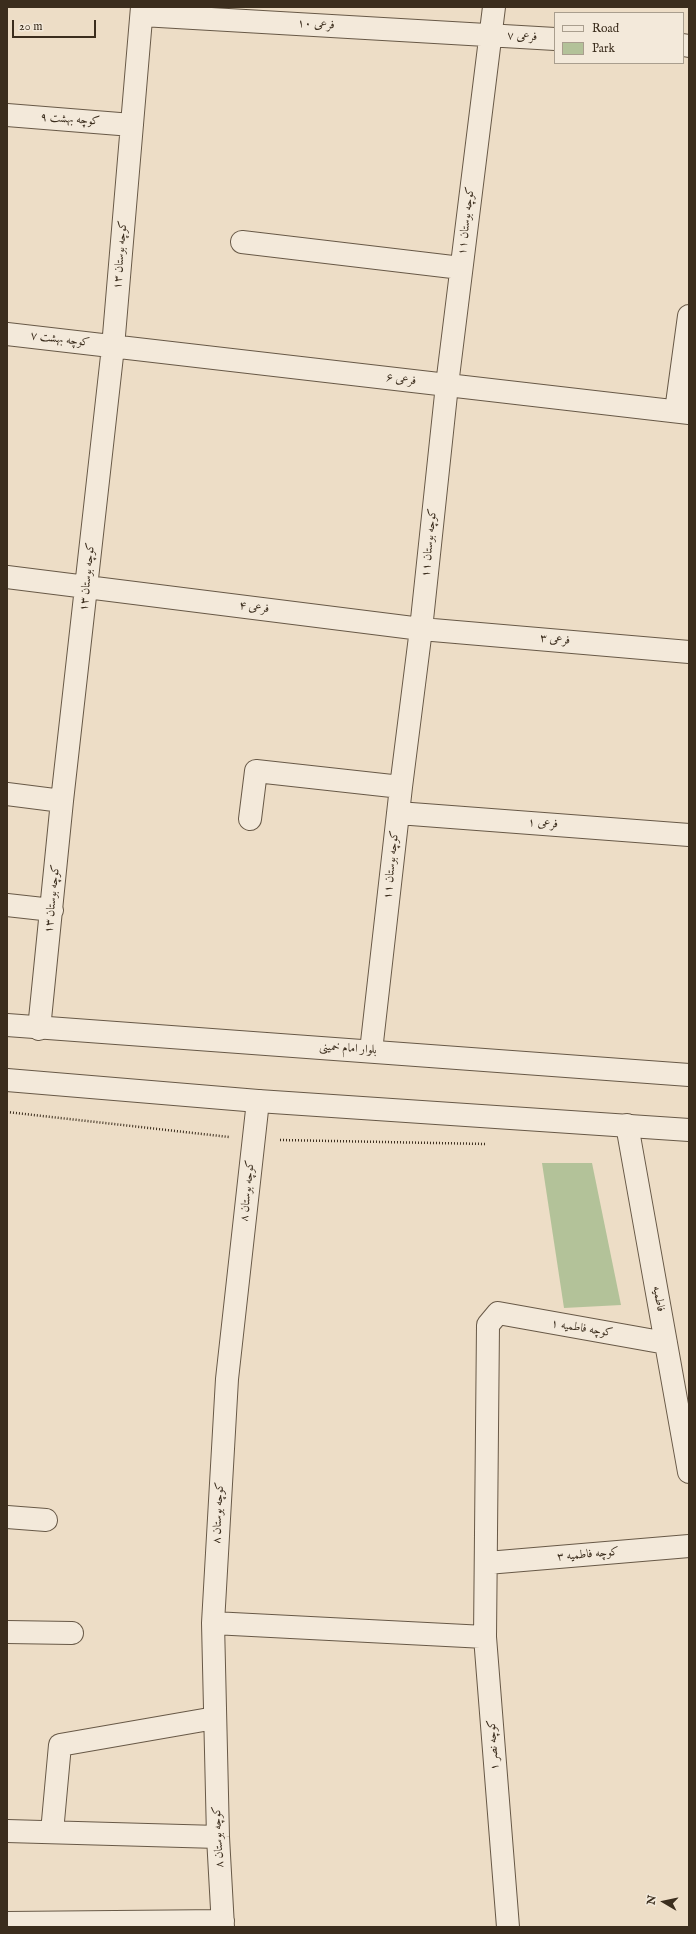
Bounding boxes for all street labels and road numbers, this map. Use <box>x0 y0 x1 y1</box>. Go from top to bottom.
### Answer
street label: فرعی ۱۰ <box>297 17 335 33</box>
street label: فرعی ۷ <box>507 29 537 45</box>
street label: کوچه بهشت ۹ <box>40 111 100 129</box>
street label: کوچه بوستان ۱۱ <box>456 186 478 256</box>
street label: کوچه بوستان ۱۳ <box>111 220 131 290</box>
street label: کوچه بهشت ۷ <box>29 329 91 351</box>
street label: فرعی ۶ <box>385 371 417 389</box>
street label: کوچه بوستان ۱۱ <box>419 508 441 578</box>
street label: کوچه بوستان ۱۳ <box>77 542 99 612</box>
street label: فرعی ۴ <box>238 599 270 617</box>
street label: فرعی ۳ <box>539 632 571 648</box>
street label: فرعی ۱ <box>527 816 559 832</box>
street label: کوچه بوستان ۱۱ <box>381 830 403 900</box>
street label: کوچه بوستان ۱۳ <box>42 864 64 934</box>
street label: بلوار امام خمینی <box>319 1040 377 1058</box>
street label: کوچه بوستان ۸ <box>238 1159 258 1223</box>
street label: فاطمیه <box>649 1285 667 1313</box>
street label: کوچه فاطمیه ۱ <box>550 1317 614 1341</box>
street label: کوچه بوستان ۸ <box>210 1482 228 1544</box>
street label: کوچه فاطمیه ۳ <box>556 1545 620 1565</box>
street label: کوچه نصر ۱ <box>485 1719 503 1771</box>
street label: کوچه بوستان ۸ <box>210 1806 228 1868</box>

